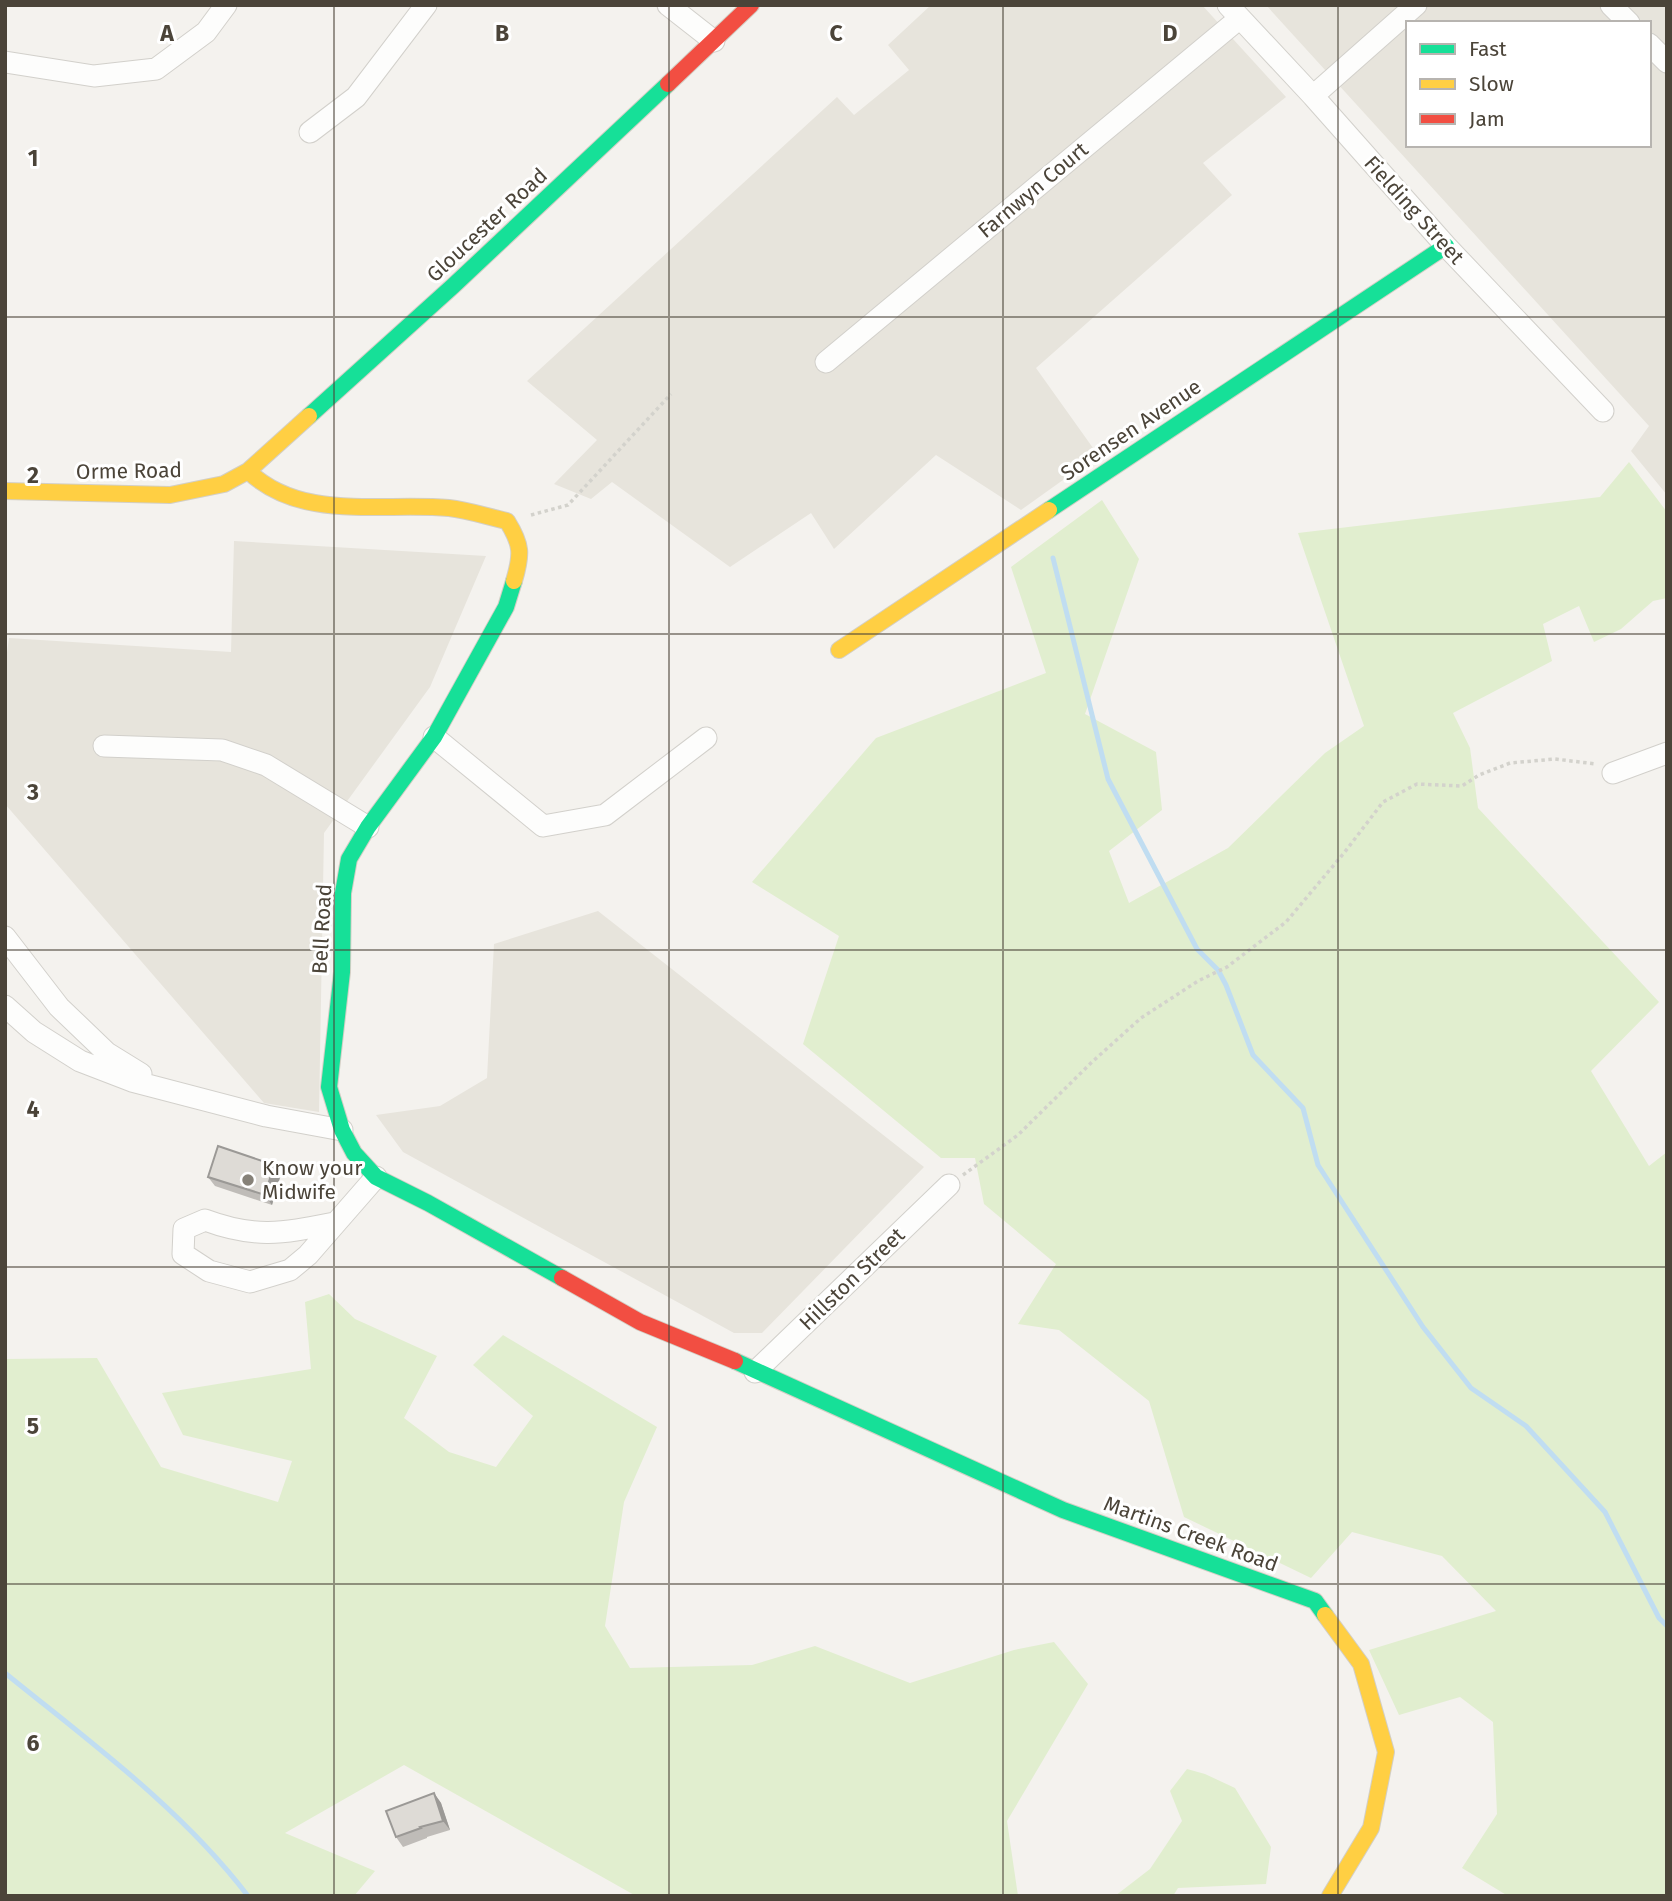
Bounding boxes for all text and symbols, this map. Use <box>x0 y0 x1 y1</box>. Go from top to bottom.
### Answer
text: A <box>159 19 174 47</box>
text: B <box>495 19 509 47</box>
text: C <box>829 19 843 47</box>
text: D <box>1163 19 1178 47</box>
legend <box>1406 21 1651 147</box>
text: Fast <box>1469 36 1507 62</box>
text: Slow <box>1469 71 1514 97</box>
text: Jam <box>1469 106 1505 132</box>
street label: Farnwyn Court <box>973 136 1094 244</box>
text: 1 <box>28 144 38 172</box>
street label: Fielding Street <box>1358 150 1470 270</box>
street label: Gloucester Road <box>421 162 553 288</box>
street label: Sorensen Avenue <box>1056 373 1206 487</box>
street label: Orme Road <box>76 457 182 485</box>
text: 2 <box>27 461 39 489</box>
text: 3 <box>26 778 39 806</box>
street label: Bell Road <box>307 883 337 975</box>
text: 4 <box>27 1095 40 1123</box>
place label: Know your Midwife <box>262 1155 362 1205</box>
marker: Know your Midwife <box>240 1172 256 1188</box>
street label: Hillston Street <box>794 1222 910 1336</box>
text: 5 <box>27 1412 39 1440</box>
street label: Martins Creek Road <box>1100 1490 1282 1578</box>
text: 6 <box>27 1729 40 1757</box>

